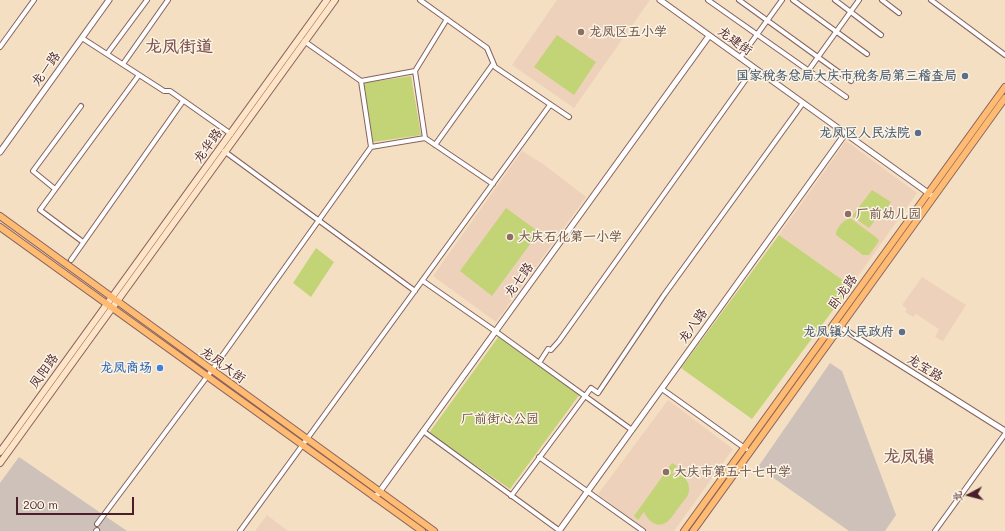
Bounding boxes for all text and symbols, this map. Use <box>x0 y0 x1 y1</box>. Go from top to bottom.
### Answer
street label: 龙建街 <box>715 23 755 59</box>
place label: 龙凤区五小学 <box>589 24 667 40</box>
marker: 龙凤区五小学 <box>576 27 586 37</box>
district label: 龙凤街道 <box>145 37 213 57</box>
street label: 龙一路 <box>28 49 64 89</box>
place label: 国家税务总局大庆市税务局第三稽查局 <box>736 68 957 84</box>
marker: 国家税务总局大庆市税务局第三稽查局 <box>960 71 970 81</box>
place label: 龙凤区人民法院 <box>819 125 910 141</box>
street label: 龙华路 <box>190 126 226 166</box>
marker: 龙凤区人民法院 <box>913 128 923 138</box>
place label: 厂前幼儿园 <box>856 206 921 222</box>
marker: 厂前幼儿园 <box>843 209 853 219</box>
place label: 大庆石化第一小学 <box>518 229 622 245</box>
marker: 大庆石化第一小学 <box>505 232 515 242</box>
street label: 龙七路 <box>501 260 537 300</box>
street label: 卧龙路 <box>825 272 861 312</box>
street label: 龙八路 <box>675 306 711 346</box>
place label: 龙凤镇人民政府 <box>803 324 894 340</box>
marker: 龙凤镇人民政府 <box>897 327 907 337</box>
street label: 龙凤大街 <box>197 343 249 387</box>
street label: 凤阳路 <box>26 351 62 391</box>
street label: 龙宝路 <box>904 351 946 385</box>
place label: 龙凤商场 <box>100 360 152 376</box>
marker: 龙凤商场 <box>155 363 165 373</box>
park label: 厂前街心公园 <box>461 411 539 427</box>
district label: 龙凤镇 <box>884 447 934 467</box>
place label: 大庆市第五十七中学 <box>674 464 791 480</box>
marker: 大庆市第五十七中学 <box>661 467 671 477</box>
north arrow <box>949 475 989 515</box>
scale bar <box>18 489 136 515</box>
text: 北 <box>948 490 965 503</box>
text: 200 m <box>23 496 58 512</box>

